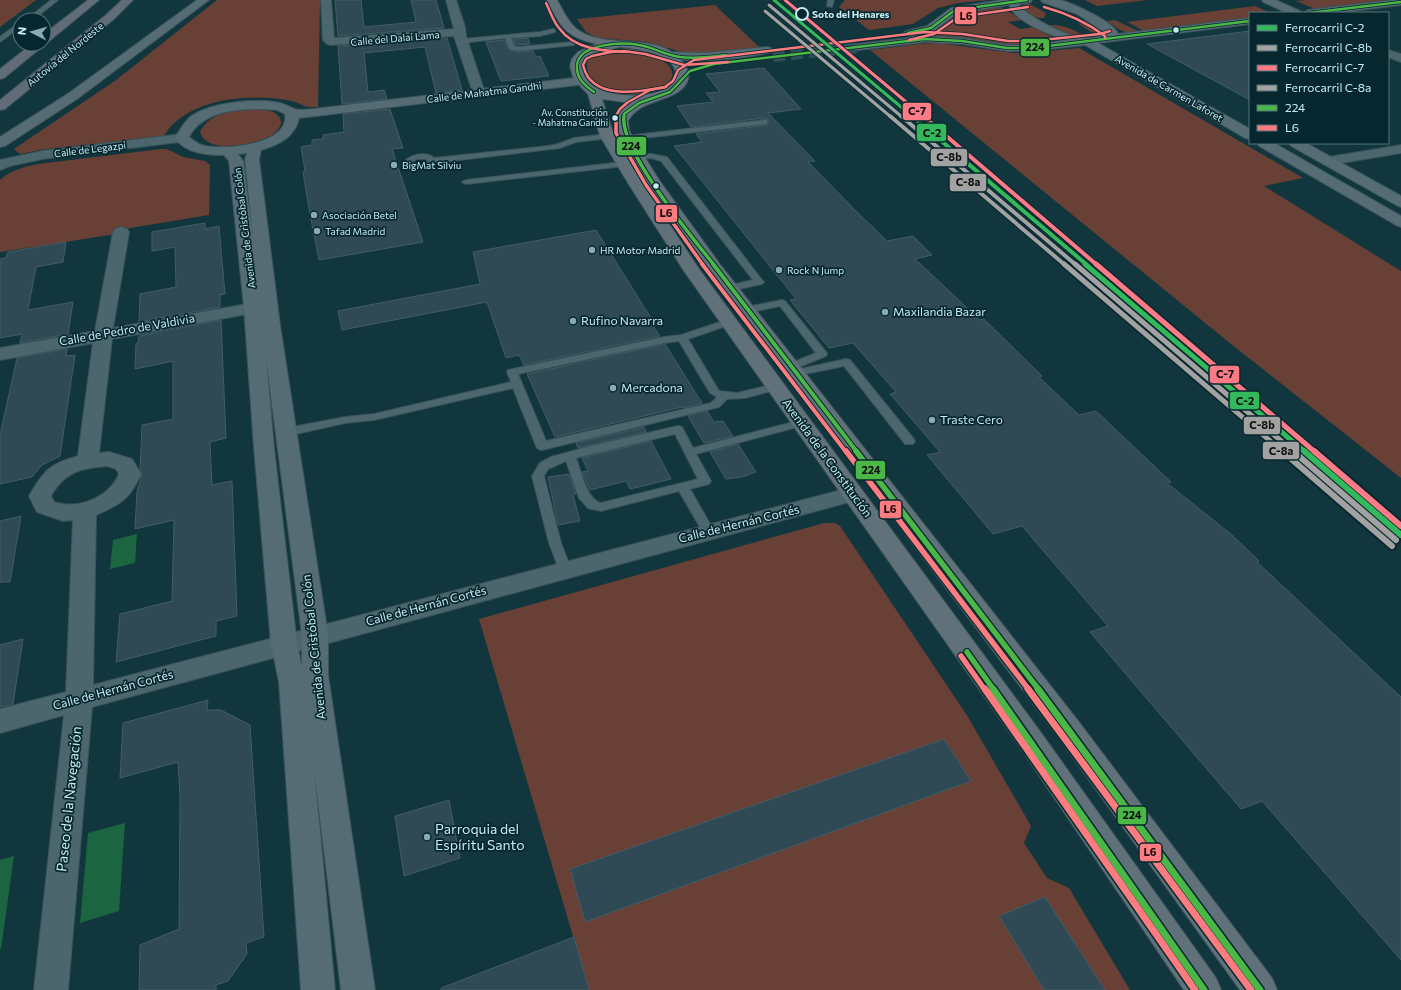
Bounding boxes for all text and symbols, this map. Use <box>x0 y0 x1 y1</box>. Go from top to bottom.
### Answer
line badge: L6 <box>954 6 977 25</box>
marker: Soto del Henares <box>795 7 809 21</box>
place label: Soto del Henares <box>812 8 890 20</box>
text: L6 <box>959 9 973 22</box>
north arrow <box>12 12 52 52</box>
legend <box>1249 12 1389 144</box>
street label: Autovía del Nordeste <box>24 20 106 88</box>
text: Ferrocarril C-2 <box>1285 20 1365 34</box>
unlabelled marker <box>1171 25 1181 35</box>
text: N <box>15 26 28 36</box>
street label: Calle del Dalai Lama <box>350 28 440 48</box>
line badge: 224 <box>1020 38 1050 57</box>
text: 224 <box>1025 40 1045 53</box>
text: Ferrocarril C-8b <box>1285 40 1372 54</box>
street label: Avenida de Carmen Laforet <box>1113 52 1225 124</box>
text: Ferrocarril C-7 <box>1285 60 1364 74</box>
street label: Calle de Mahatma Gandhi <box>426 79 542 105</box>
text: Ferrocarril C-8a <box>1285 80 1371 94</box>
text: 224 <box>1285 100 1305 114</box>
line badge: C-7 <box>902 102 932 121</box>
text: C-7 <box>908 104 926 117</box>
place label: Av. Constitución - Mahatma Gandhi <box>532 107 608 128</box>
marker: Av. Constitución - Mahatma Gandhi <box>610 113 620 123</box>
text: L6 <box>1285 120 1299 134</box>
line badge: C-2 <box>916 123 947 142</box>
text: C-2 <box>923 126 941 139</box>
line badge: 224 <box>616 136 647 156</box>
street label: Calle de Legazpi <box>53 139 127 159</box>
text: 224 <box>621 139 641 152</box>
line badge: C-8b <box>930 148 968 167</box>
text: C-8b <box>936 150 962 163</box>
place label: BigMat Silviu <box>402 159 461 171</box>
marker: BigMat Silviu <box>389 160 399 170</box>
street label: Avenida de Cristóbal Colón <box>231 167 257 289</box>
line badge: C-8a <box>949 173 987 192</box>
text: C-8a <box>956 175 981 188</box>
unlabelled marker <box>651 181 661 191</box>
line badge: L6 <box>655 204 678 223</box>
text: L6 <box>659 206 673 219</box>
place label: Asociación Betel <box>322 209 397 221</box>
marker: Asociación Betel <box>309 210 319 220</box>
place label: Tafad Madrid <box>325 225 386 237</box>
marker: Tafad Madrid <box>312 226 322 236</box>
place label: HR Motor Madrid <box>600 244 681 256</box>
marker: HR Motor Madrid <box>587 245 597 255</box>
place label: Rock N Jump <box>787 264 844 276</box>
marker: Rock N Jump <box>774 265 784 275</box>
place label: Maxilandia Bazar <box>893 304 986 318</box>
marker: Maxilandia Bazar <box>880 307 890 317</box>
street label: Calle de Pedro de Valdivia <box>58 310 196 348</box>
place label: Rufino Navarra <box>581 313 663 327</box>
marker: Rufino Navarra <box>568 316 578 326</box>
line badge: C-7 <box>1209 365 1240 384</box>
text: C-7 <box>1216 367 1234 380</box>
place label: Mercadona <box>621 380 683 394</box>
marker: Mercadona <box>608 383 618 393</box>
line badge: C-2 <box>1229 391 1260 410</box>
text: C-2 <box>1236 394 1254 407</box>
street label: Avenida de la Constitución <box>780 395 876 519</box>
place label: Traste Cero <box>940 412 1003 426</box>
marker: Traste Cero <box>927 415 937 425</box>
line badge: C-8b <box>1243 416 1281 435</box>
text: C-8b <box>1249 418 1275 431</box>
line badge: C-8a <box>1262 441 1300 460</box>
text: C-8a <box>1269 444 1294 457</box>
line badge: 224 <box>855 460 886 480</box>
text: 224 <box>861 463 881 476</box>
line badge: L6 <box>879 500 902 519</box>
street label: Calle de Hernán Cortés <box>677 501 801 545</box>
text: L6 <box>883 502 897 515</box>
street label: Avenida de Cristóbal Colón <box>298 574 328 720</box>
street label: Calle de Hernán Cortés <box>364 582 487 628</box>
street label: Calle de Hernán Cortés <box>51 666 174 712</box>
street label: Paseo de la Navegación <box>52 725 85 873</box>
line badge: 224 <box>1117 806 1147 825</box>
text: 224 <box>1122 808 1142 821</box>
place label: Parroquia del Espíritu Santo <box>435 820 525 853</box>
marker: Parroquia del Espíritu Santo <box>422 832 432 842</box>
line badge: L6 <box>1139 843 1162 862</box>
text: L6 <box>1143 845 1157 858</box>

